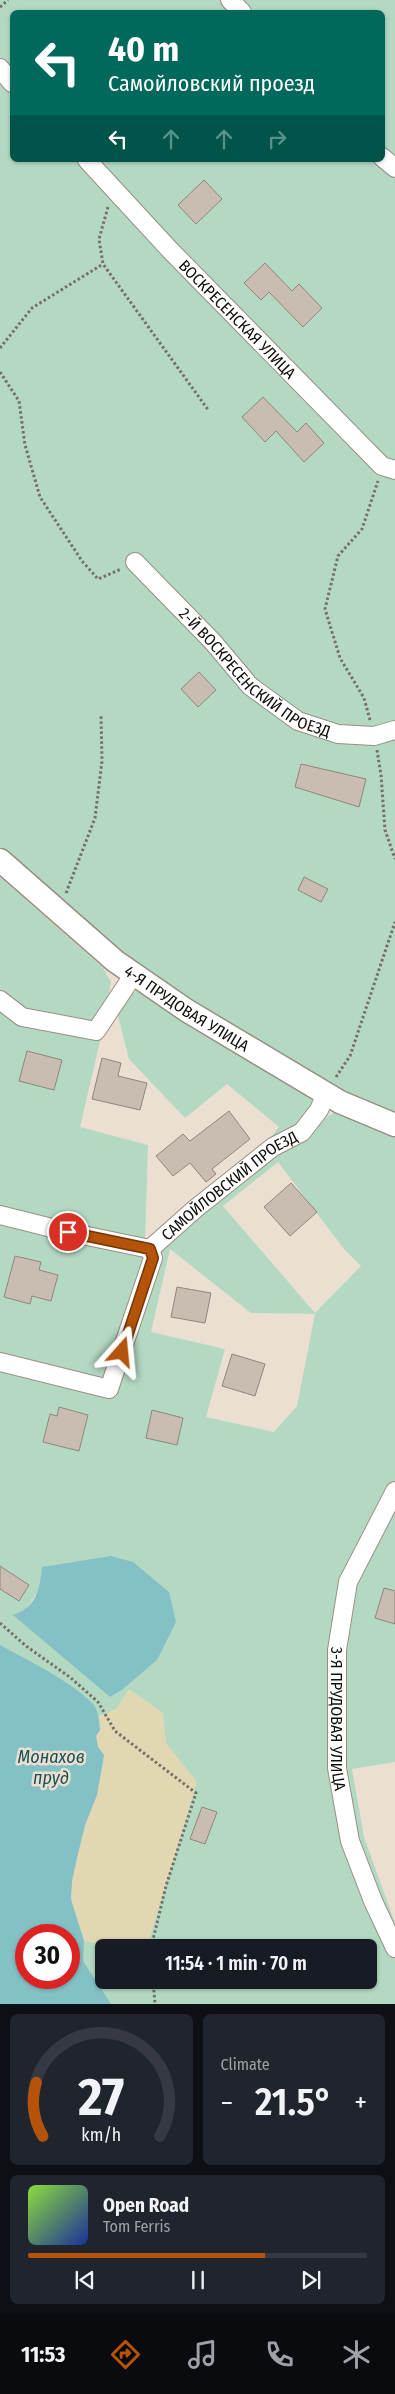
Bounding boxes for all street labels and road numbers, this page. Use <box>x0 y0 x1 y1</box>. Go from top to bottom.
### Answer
street label: ВОСКРЕСЕНСКАЯ УЛИЦА <box>175 256 300 383</box>
street label: 2-Й ВОСКРЕСЕНСКИЙ ПРОЕЗД <box>175 604 333 741</box>
street label: 4-Я ПРУДОВАЯ УЛИЦА <box>121 961 253 1056</box>
street label: САМОЙЛОВСКИЙ ПРОЕЗД <box>158 1127 301 1244</box>
street label: 3-Я ПРУДОВАЯ УЛИЦА <box>327 1647 350 1793</box>

